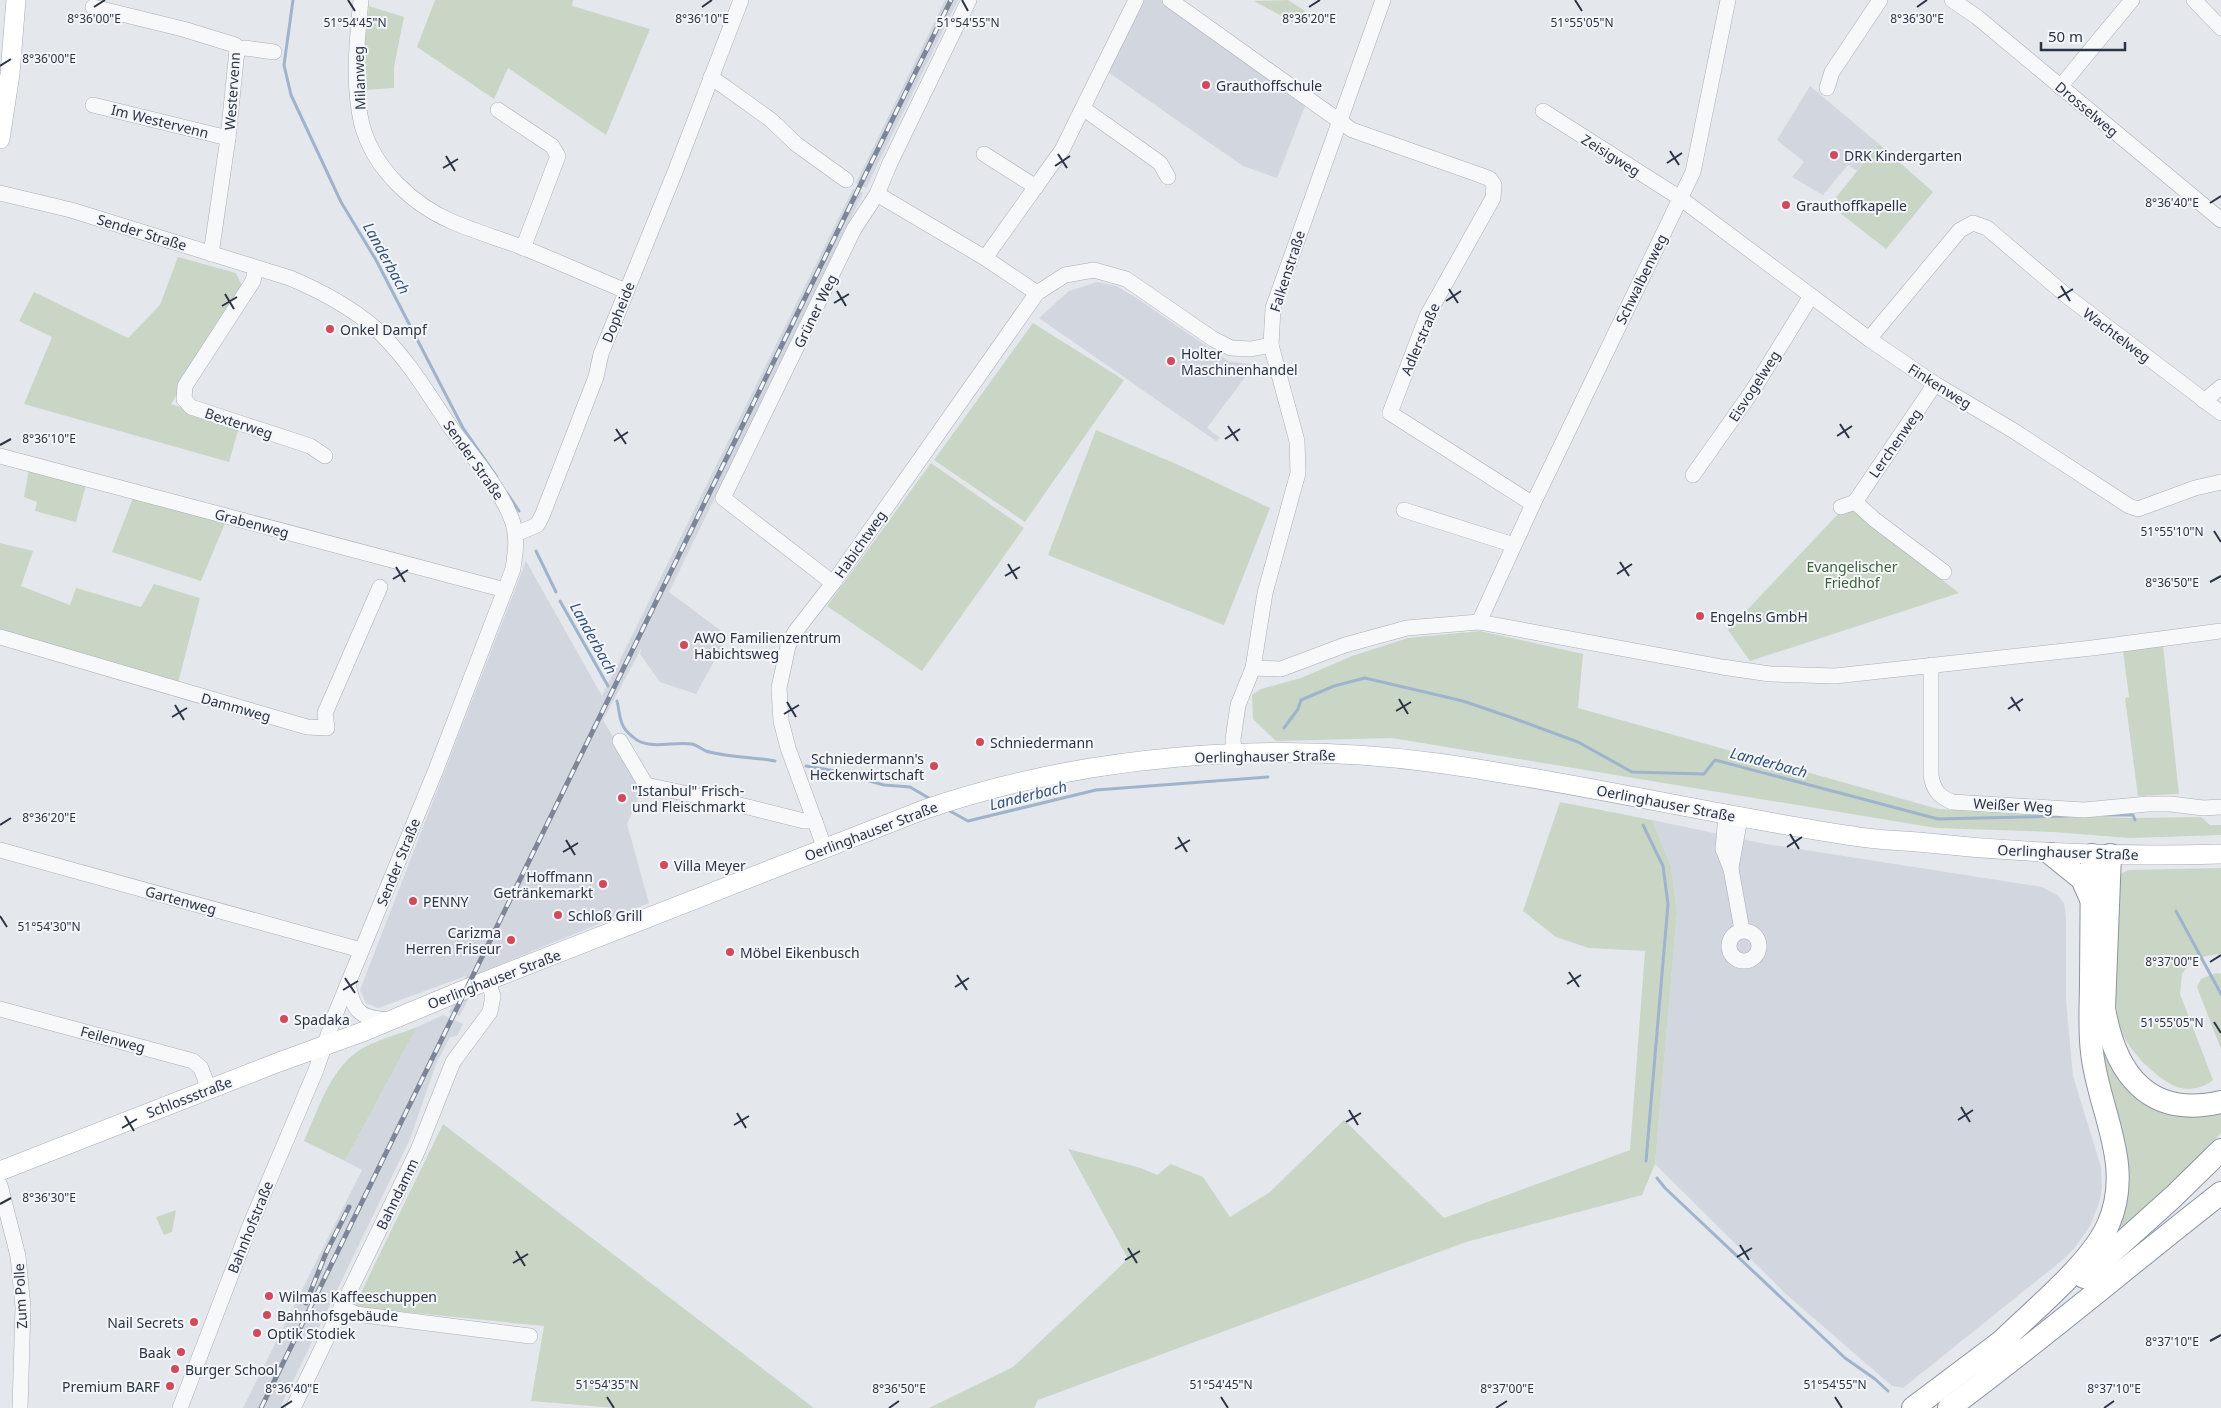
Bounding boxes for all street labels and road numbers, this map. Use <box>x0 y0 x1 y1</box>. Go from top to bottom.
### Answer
street label: Milanweg <box>348 46 370 110</box>
street label: Westervenn <box>220 51 244 131</box>
street label: Drosselweg <box>2052 77 2122 141</box>
street label: Im Westervenn <box>109 100 211 142</box>
street label: Zeisigweg <box>1578 129 1644 181</box>
street label: Sender Straße <box>95 209 189 255</box>
street label: Falkenstraße <box>1265 228 1309 314</box>
street label: Schwalbenweg <box>1611 231 1671 327</box>
street label: Grüner Weg <box>789 271 841 351</box>
street label: Dopheide <box>597 279 639 345</box>
street label: Adlerstraße <box>1396 300 1444 378</box>
street label: Wachtelweg <box>2079 303 2155 367</box>
street label: Eisvogelweg <box>1724 347 1784 425</box>
street label: Finkenweg <box>1905 359 1975 413</box>
street label: Bexterweg <box>203 403 275 443</box>
street label: Lerchenweg <box>1864 405 1926 481</box>
street label: Sender Straße <box>440 416 509 504</box>
street label: Grabenweg <box>213 504 291 542</box>
street label: Habichtweg <box>830 506 890 582</box>
street label: Dammweg <box>199 688 273 726</box>
street label: Oerlinghauser Straße <box>1194 745 1336 767</box>
street label: Oerlinghauser Straße <box>1595 780 1737 826</box>
street label: Weißer Weg <box>1973 793 2053 817</box>
street label: Oerlinghauser Straße <box>802 797 940 865</box>
street label: Sender Straße <box>372 815 424 909</box>
street label: Oerlinghauser Straße <box>1997 840 2139 864</box>
street label: Gartenweg <box>143 881 219 919</box>
street label: Oerlinghauser Straße <box>425 945 563 1013</box>
street label: Feilenweg <box>78 1021 148 1057</box>
street label: Schlossstraße <box>143 1072 235 1122</box>
street label: Bahndamm <box>372 1155 422 1233</box>
street label: Bahnhofstraße <box>223 1178 277 1276</box>
street label: Zum Polle <box>9 1263 31 1329</box>

